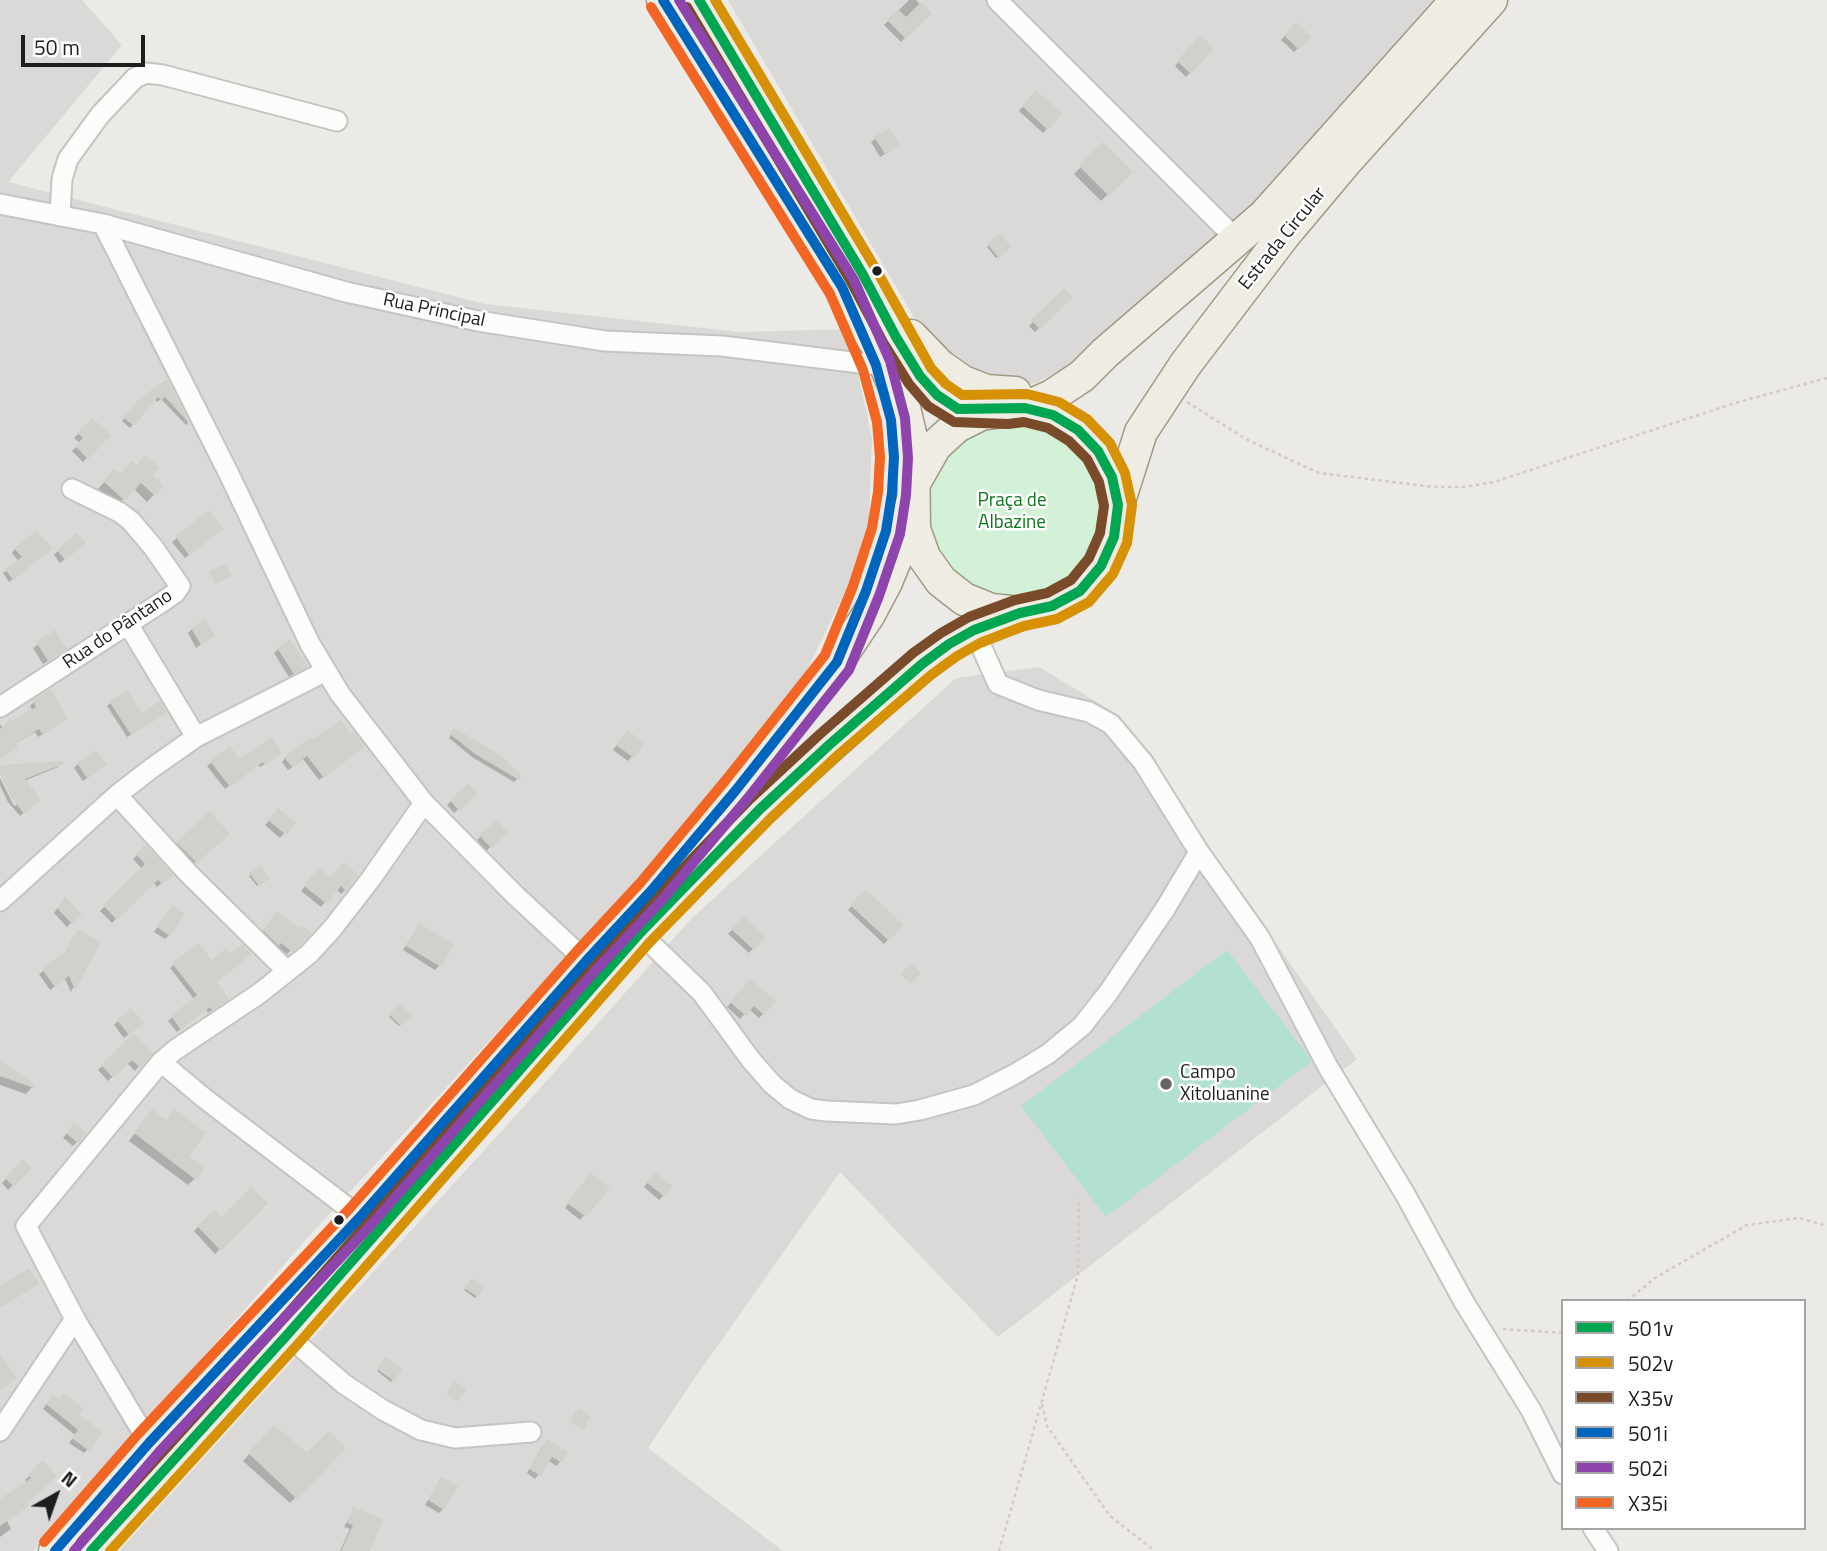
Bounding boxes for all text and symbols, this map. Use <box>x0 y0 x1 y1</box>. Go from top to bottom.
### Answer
scale bar <box>24 21 149 65</box>
text: 50 m <box>34 31 80 63</box>
street label: Estrada Circular <box>1235 183 1331 295</box>
unlabelled marker <box>870 264 884 278</box>
street label: Rua Principal <box>381 289 487 333</box>
park label: Praça de Albazine <box>978 490 1046 534</box>
street label: Rua do Pântano <box>59 585 177 675</box>
place label: Campo Xitoluanine <box>1180 1062 1270 1106</box>
marker: Campo Xitoluanine <box>1158 1076 1174 1092</box>
unlabelled marker <box>332 1213 346 1227</box>
legend <box>1561 1299 1806 1530</box>
text: 501v <box>1628 1312 1673 1344</box>
text: 502v <box>1628 1347 1673 1379</box>
text: X35v <box>1628 1382 1673 1414</box>
text: 501i <box>1628 1417 1668 1449</box>
text: 502i <box>1628 1452 1668 1484</box>
north arrow <box>21 1460 91 1530</box>
text: N <box>55 1463 84 1494</box>
text: X35i <box>1628 1487 1668 1519</box>

